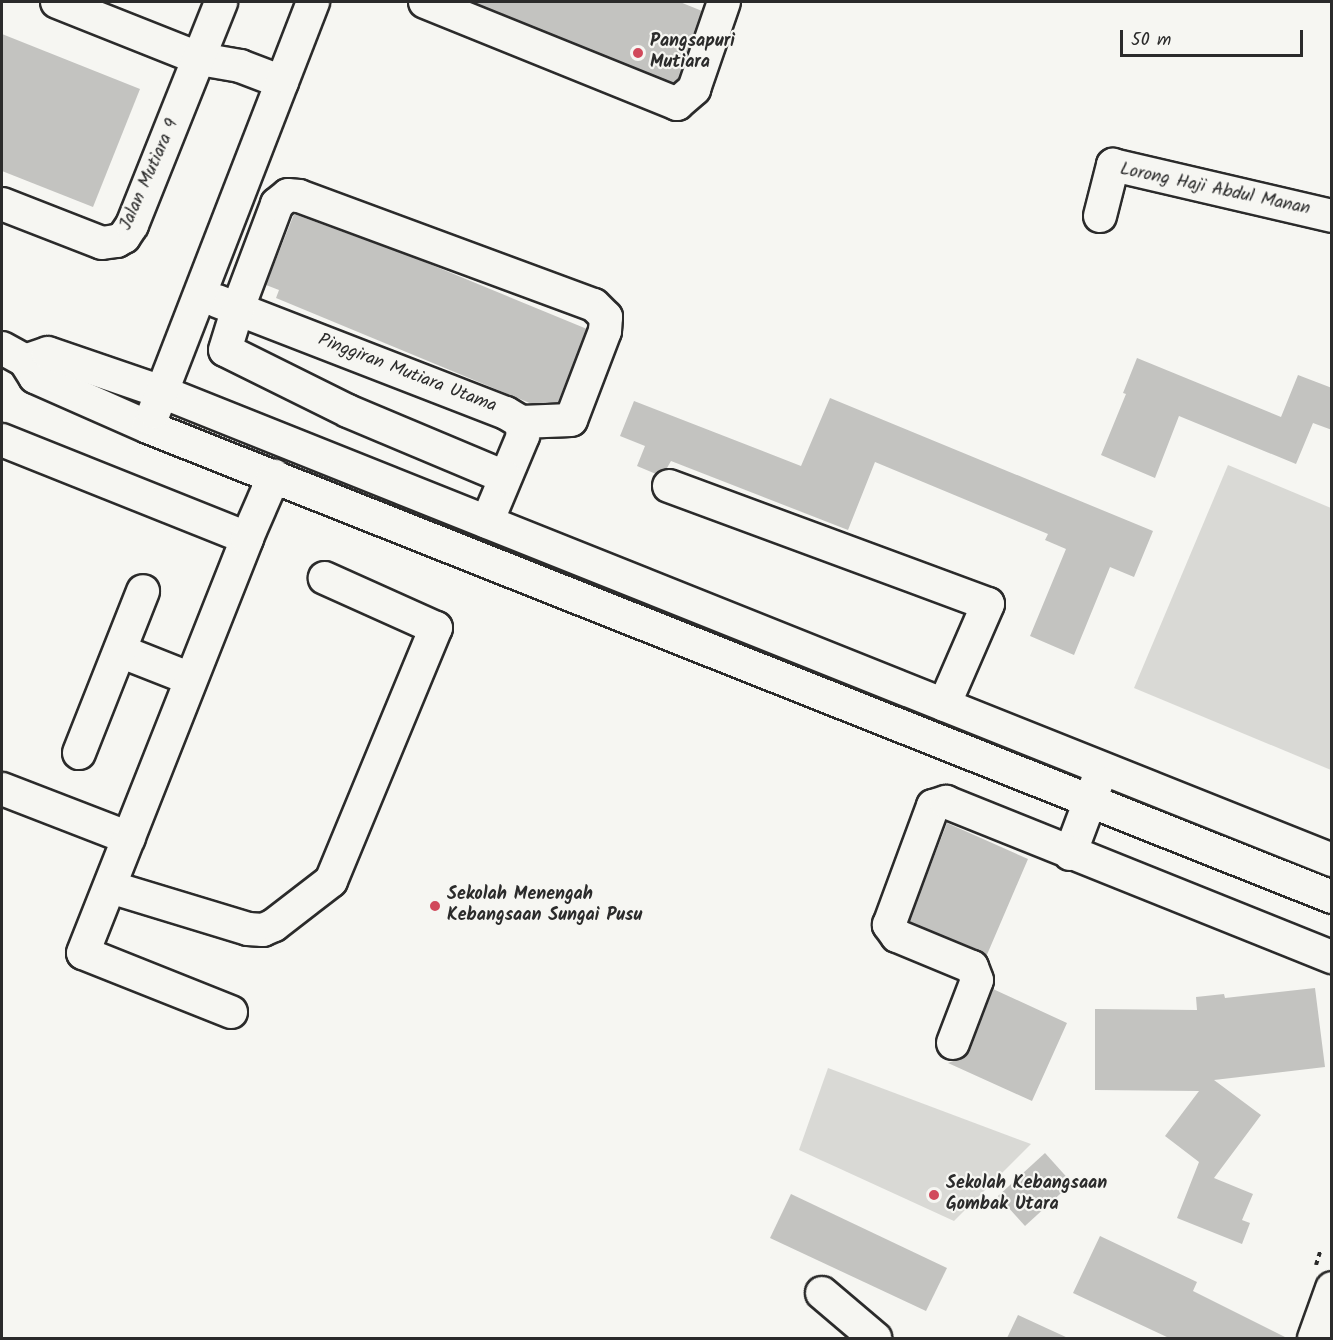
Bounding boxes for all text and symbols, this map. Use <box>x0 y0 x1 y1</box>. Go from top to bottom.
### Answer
scale bar <box>1123 18 1306 56</box>
text: 50 m <box>1131 26 1171 55</box>
place label: Pangsapuri Mutiara <box>650 32 735 74</box>
marker: Pangsapuri Mutiara <box>631 46 645 60</box>
street label: Jalan Mutiara 9 <box>116 116 184 234</box>
street label: Lorong Haji Abdul Manan <box>1118 159 1312 221</box>
street label: Pinggiran Mutiara Utama <box>315 330 499 418</box>
place label: Sekolah Menengah Kebangsaan Sungai Pusu <box>447 885 642 928</box>
marker: Sekolah Menengah Kebangsaan Sungai Pusu <box>428 899 442 913</box>
place label: Sekolah Kebangsaan Gombak Utara <box>946 1174 1107 1216</box>
marker: Sekolah Kebangsaan Gombak Utara <box>927 1188 941 1202</box>

